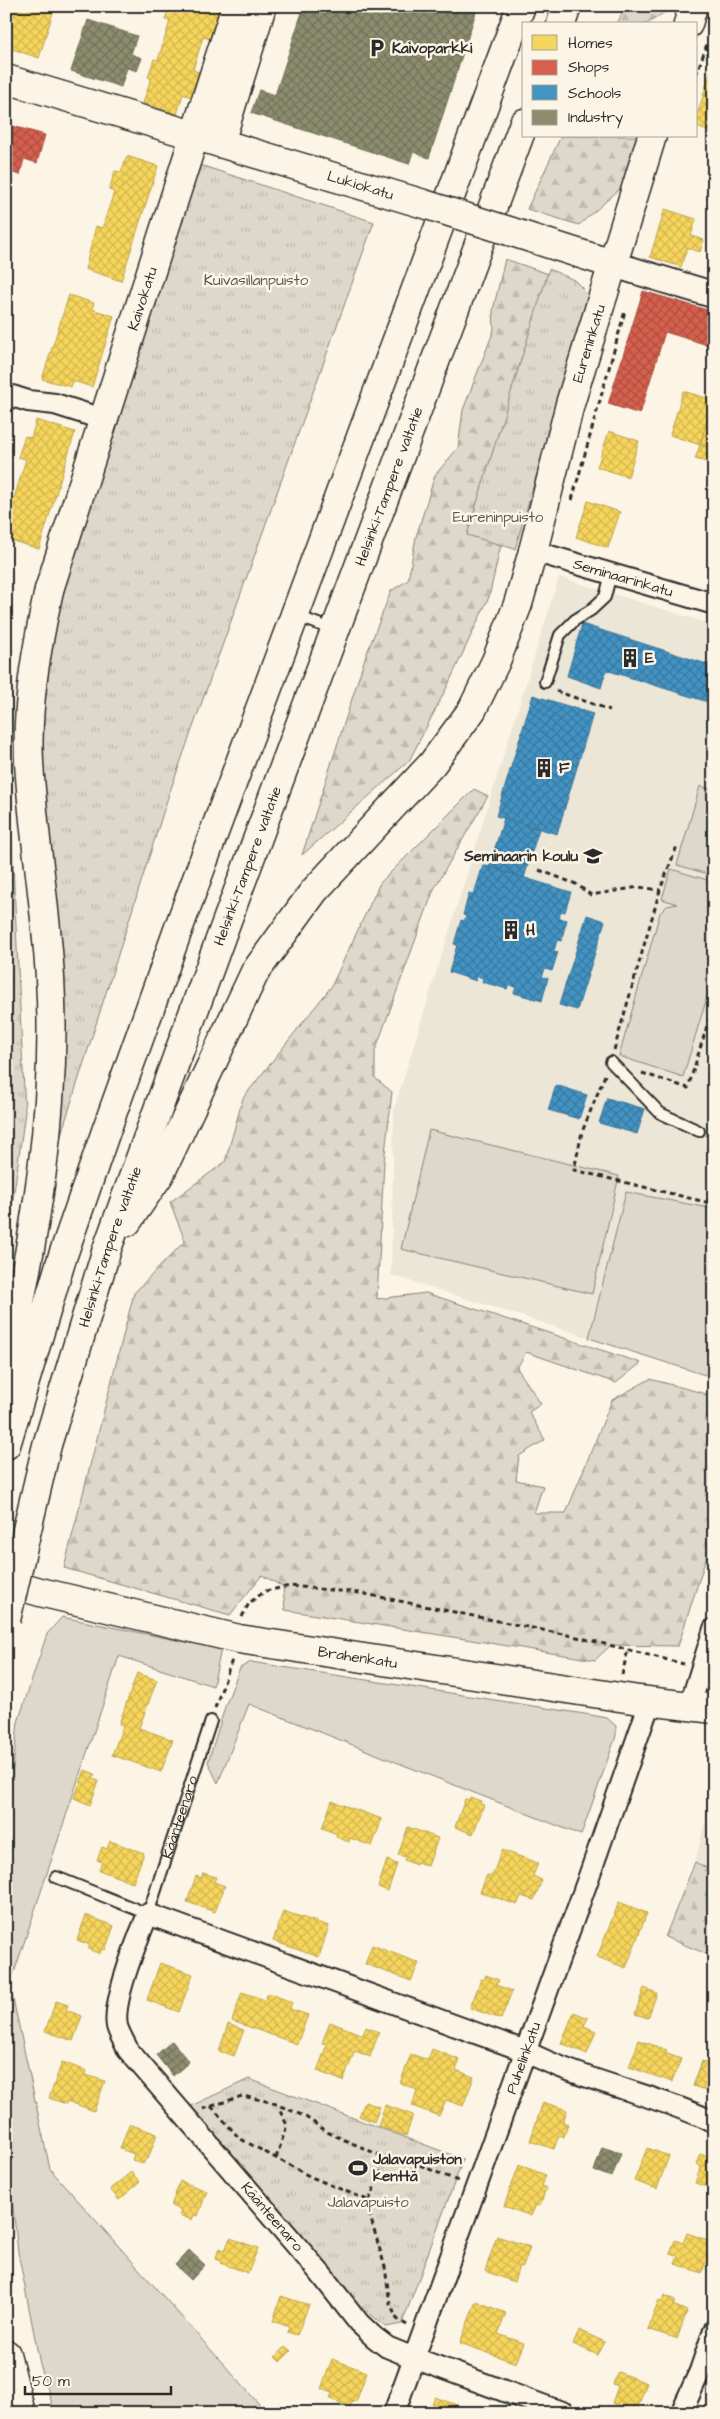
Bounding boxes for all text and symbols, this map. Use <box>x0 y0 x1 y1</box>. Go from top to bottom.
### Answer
legend <box>522 22 698 138</box>
text: Homes <box>568 33 613 54</box>
parking icon: Kaivoparkki <box>366 37 388 59</box>
place label: Kaivoparkki <box>392 38 473 59</box>
text: Shops <box>568 57 610 78</box>
text: Schools <box>568 83 622 104</box>
text: Industry <box>568 107 623 129</box>
street label: Lukiokatu <box>325 165 397 205</box>
street label: Kaivokatu <box>122 264 162 333</box>
park label: Kuivasillanpuisto <box>204 270 309 291</box>
street label: Eureninkatu <box>567 301 611 385</box>
street label: Helsinki-Tampere valtatie <box>349 404 428 569</box>
park label: Eureninpuisto <box>453 507 544 528</box>
street label: Seminaarinkatu <box>571 553 676 602</box>
building icon: E <box>619 647 641 669</box>
place label: E <box>645 648 654 669</box>
building icon: F <box>533 757 555 779</box>
place label: F <box>559 758 570 779</box>
street label: Helsinki-Tampere valtatie <box>208 783 287 949</box>
school or university icon: Seminaarin koulu <box>582 845 604 867</box>
place label: Seminaarin koulu <box>463 846 578 867</box>
building icon: H <box>500 919 522 941</box>
place label: H <box>526 920 535 941</box>
street label: Helsinki-Tampere valtatie <box>73 1163 147 1330</box>
street label: Brahenkatu <box>316 1641 399 1674</box>
street label: Käänteenaro <box>156 1772 203 1861</box>
street label: Puhelinkatu <box>500 2018 546 2097</box>
place label: Jalavapuiston kenttä <box>372 2149 462 2187</box>
sports icon: Jalavapuiston kenttä <box>347 2157 369 2179</box>
street label: Käänteenaro <box>236 2178 308 2257</box>
park label: Jalavapuisto <box>327 2192 409 2213</box>
scale bar <box>25 2364 171 2396</box>
text: 50 m <box>32 2371 70 2392</box>

